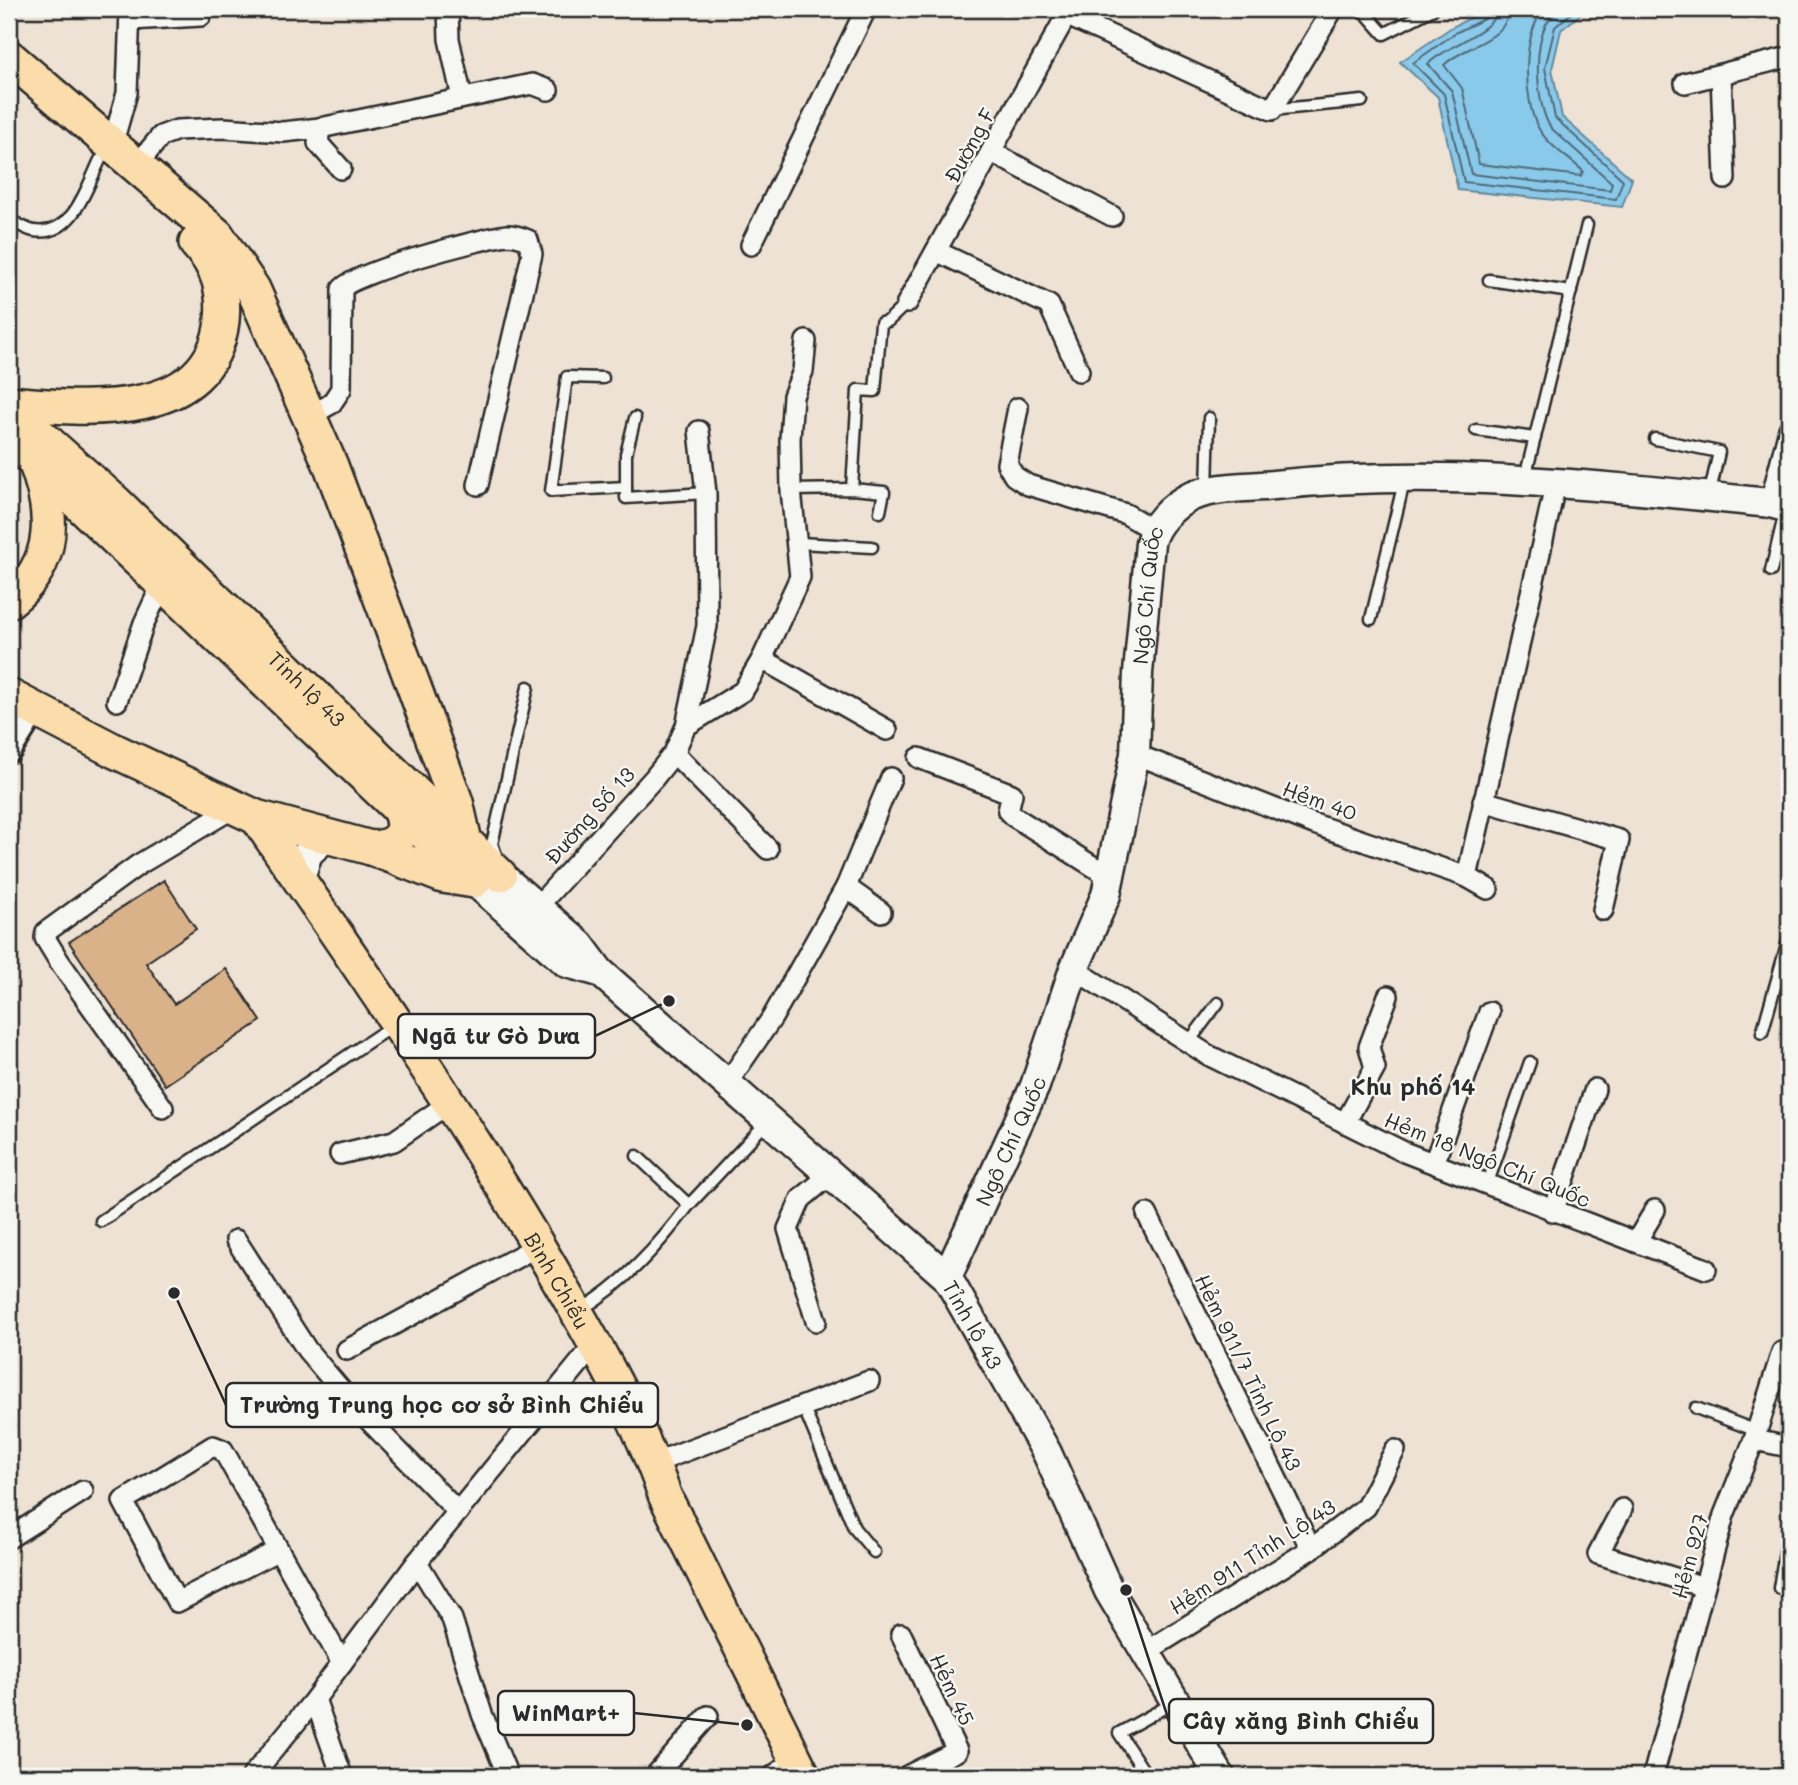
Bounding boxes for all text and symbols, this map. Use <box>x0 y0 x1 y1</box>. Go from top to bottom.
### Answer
street label: Đường F <box>937 103 1001 187</box>
street label: Ngô Chí Quốc <box>1125 520 1169 665</box>
street label: Tỉnh lộ 43 <box>263 644 352 732</box>
street label: Đường Số 13 <box>538 761 640 869</box>
street label: Hẻm 40 <box>1279 774 1361 826</box>
callout: Ngã tư Gò Dưa <box>398 1014 595 1058</box>
text: Ngã tư Gò Dưa <box>412 1020 580 1050</box>
district label: Khu phố 14 <box>1351 1071 1475 1101</box>
street label: Ngô Chí Quốc <box>968 1073 1051 1210</box>
street label: Hẻm 18 Ngô Chí Quốc <box>1381 1105 1595 1213</box>
street label: Bình Chiểu <box>519 1227 597 1333</box>
street label: Hẻm 911/7 Tỉnh Lộ 43 <box>1190 1269 1308 1475</box>
street label: Tỉnh lộ 43 <box>938 1275 1010 1373</box>
callout: Trường Trung học cơ sở Bình Chiểu <box>226 1383 658 1427</box>
text: Trường Trung học cơ sở Bình Chiểu <box>240 1389 644 1419</box>
street label: Hẻm 911 Tỉnh Lộ 43 <box>1164 1492 1340 1620</box>
street label: Hẻm 927 <box>1665 1510 1713 1602</box>
street label: Hẻm 45 <box>925 1649 981 1729</box>
callout: WinMart+ <box>498 1691 634 1735</box>
text: WinMart+ <box>512 1697 620 1727</box>
callout: Cây xăng Bình Chiểu <box>1169 1699 1433 1743</box>
text: Cây xăng Bình Chiểu <box>1183 1705 1419 1735</box>

